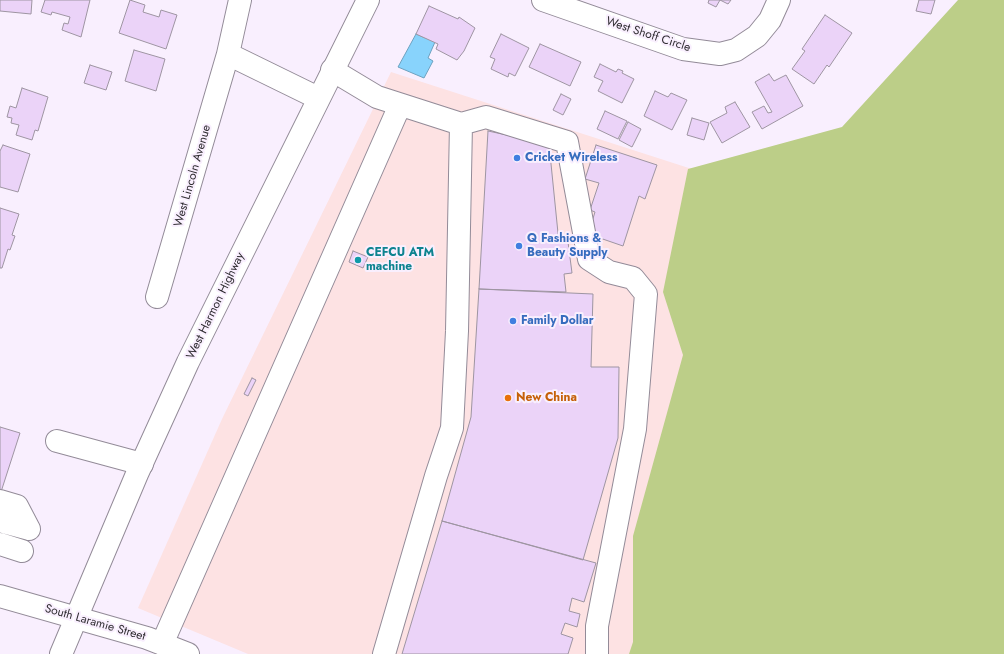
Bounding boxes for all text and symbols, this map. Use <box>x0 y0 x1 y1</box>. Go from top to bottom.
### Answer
street label: West Shoff Circle <box>604 15 692 55</box>
street label: West Lincoln Avenue <box>172 123 214 229</box>
place label: Cricket Wireless <box>525 151 617 165</box>
marker: Cricket Wireless <box>512 153 522 163</box>
place label: Q Fashions & Beauty Supply <box>527 232 608 260</box>
marker: Q Fashions & Beauty Supply <box>514 241 524 251</box>
place label: CEFCU ATM machine <box>366 246 434 274</box>
street label: West Harmon Highway <box>184 250 248 362</box>
marker: CEFCU ATM machine <box>353 255 363 265</box>
place label: Family Dollar <box>521 314 594 328</box>
marker: Family Dollar <box>508 316 518 326</box>
place label: New China <box>516 391 577 405</box>
marker: New China <box>503 393 513 403</box>
street label: South Laramie Street <box>43 602 147 644</box>

